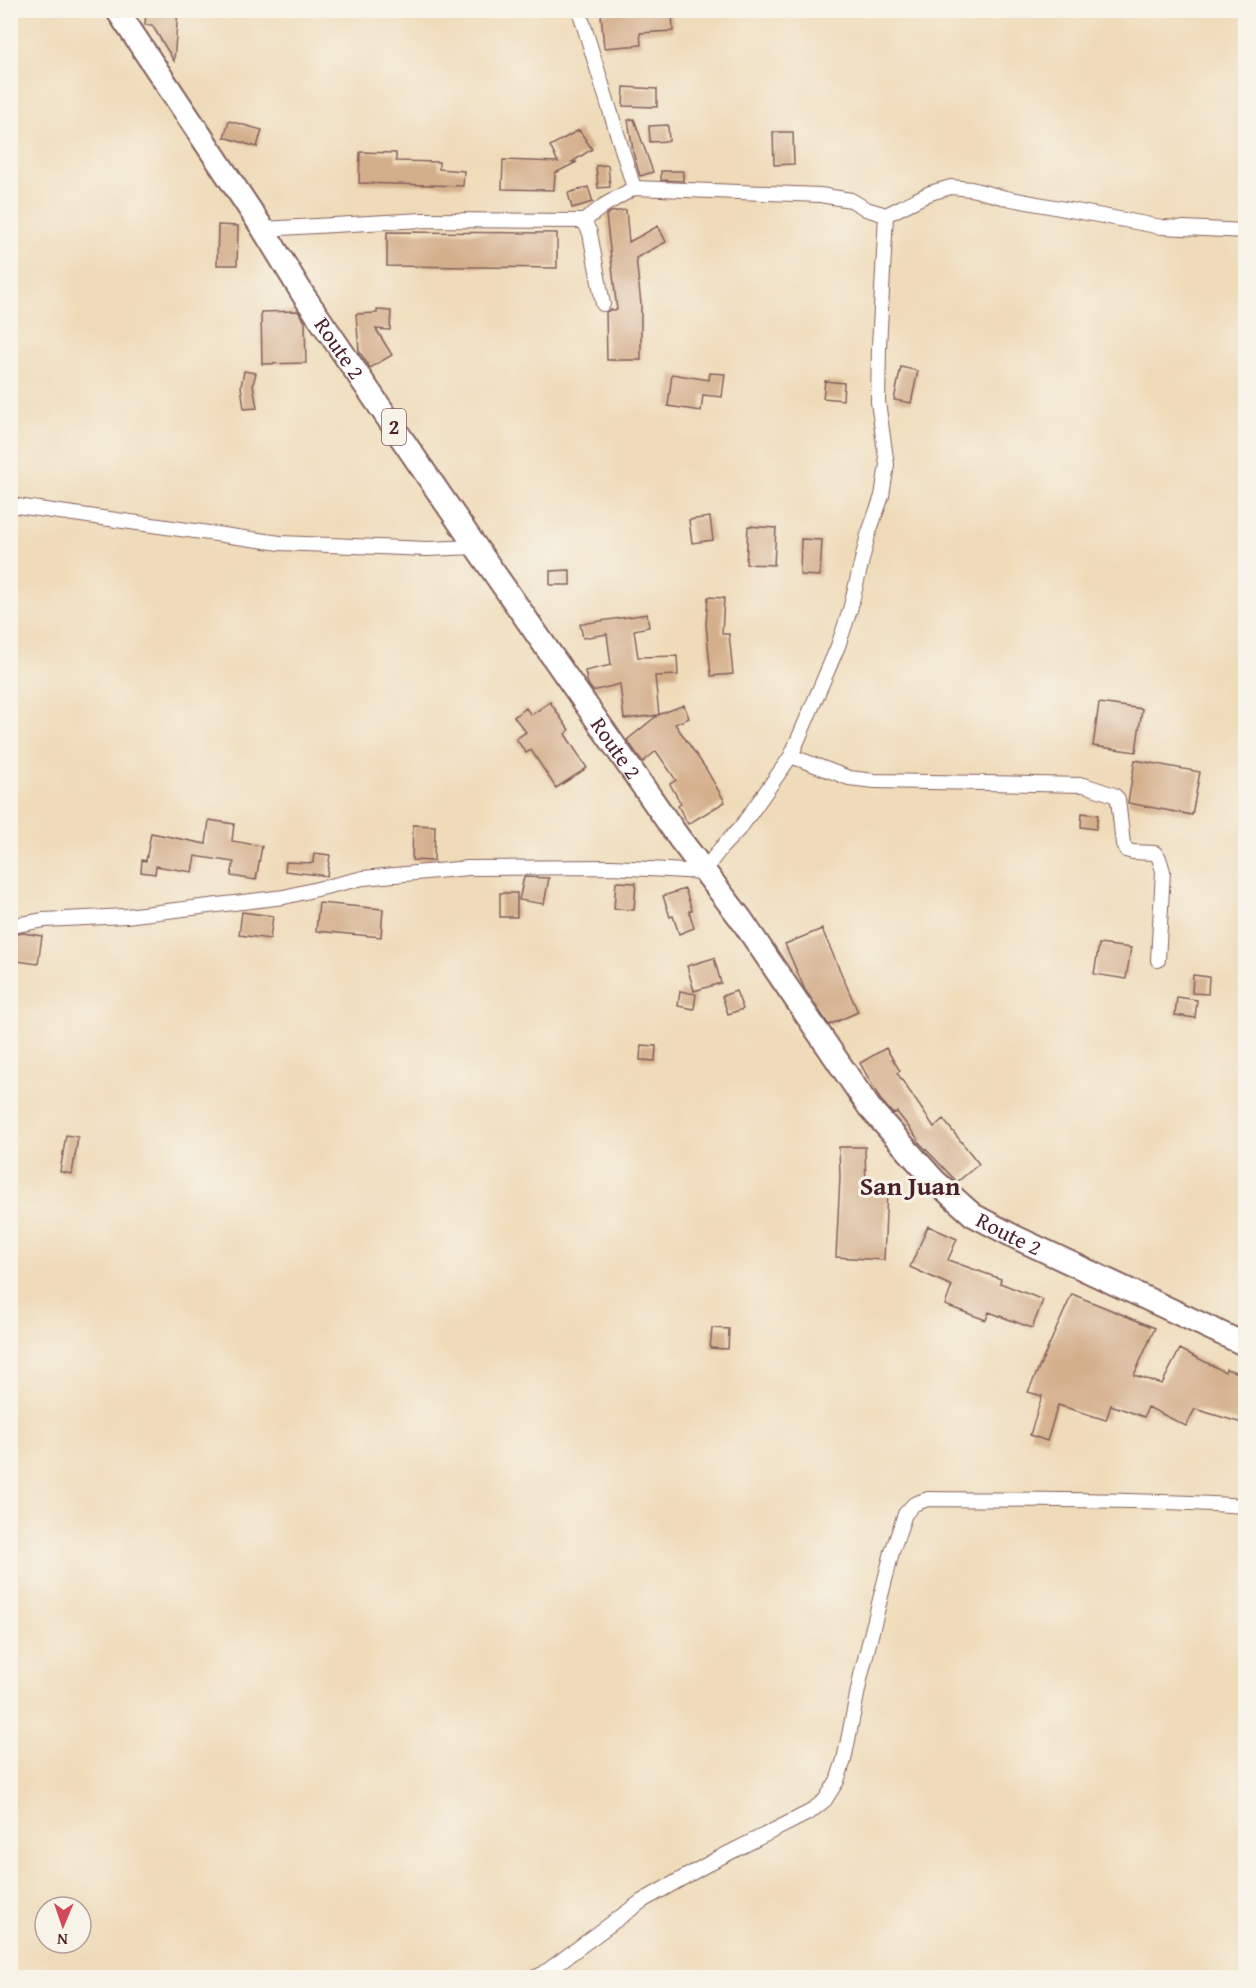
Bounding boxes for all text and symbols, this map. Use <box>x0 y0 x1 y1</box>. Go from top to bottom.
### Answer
street label: Route 2 <box>307 311 373 386</box>
road number: 2 <box>382 409 406 445</box>
street label: Route 2 <box>583 710 649 786</box>
district label: San Juan <box>860 1166 961 1205</box>
street label: Route 2 <box>971 1204 1047 1263</box>
north arrow <box>33 1895 93 1955</box>
text: N <box>56 1928 68 1952</box>

